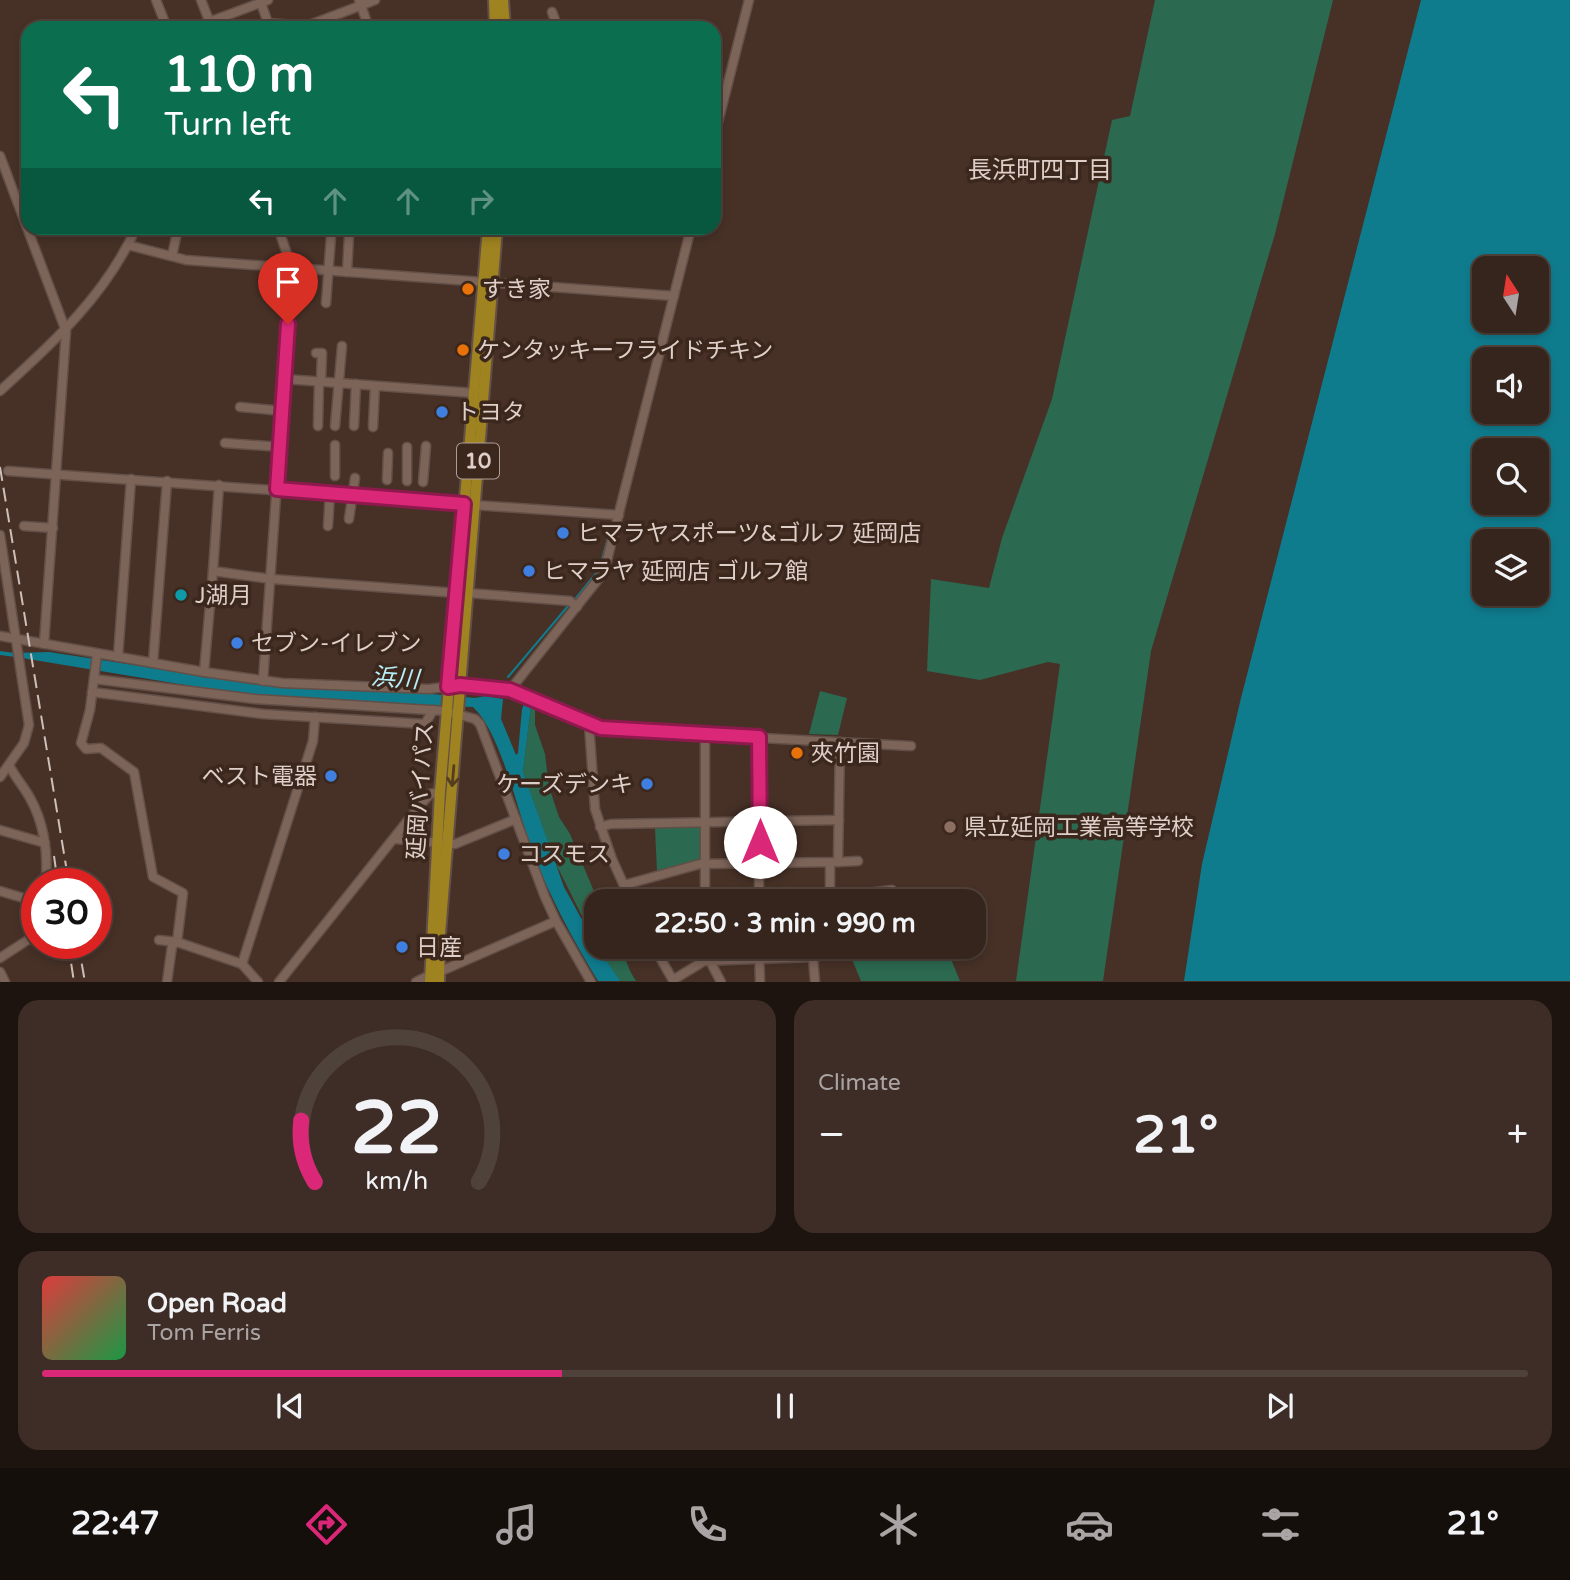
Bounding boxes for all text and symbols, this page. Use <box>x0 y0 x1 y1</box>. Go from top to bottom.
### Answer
text: 110 m <box>164 46 314 105</box>
icon: left <box>49 49 140 140</box>
text: Turn left <box>164 106 291 144</box>
district label: 長浜町四丁目 <box>968 156 1112 185</box>
icon: left <box>243 182 281 220</box>
icon: ahead <box>316 182 354 220</box>
icon: ahead <box>389 182 427 220</box>
icon: right <box>462 182 500 220</box>
pin <box>258 252 318 324</box>
north arrow <box>1472 256 1549 332</box>
map controls <box>1472 256 1549 606</box>
icon: arrive <box>269 263 307 301</box>
place label: すき家 <box>482 276 551 304</box>
marker: すき家 <box>460 281 476 297</box>
place label: ケンタッキーフライドチキン <box>477 337 773 365</box>
marker: ケンタッキーフライドチキン <box>455 342 471 358</box>
button: sound <box>1472 347 1549 424</box>
place label: トヨタ <box>456 399 525 427</box>
marker: トヨタ <box>434 404 450 420</box>
button: search <box>1472 438 1549 515</box>
road number: 10 <box>457 444 499 478</box>
place label: ヒマラヤスポーツ&ゴルフ 延岡店 <box>577 520 921 548</box>
marker: ヒマラヤスポーツ&ゴルフ 延岡店 <box>555 525 571 541</box>
button: layers <box>1472 529 1549 606</box>
place label: ヒマラヤ 延岡店 ゴルフ館 <box>543 558 808 586</box>
marker: ヒマラヤ 延岡店 ゴルフ館 <box>521 563 537 579</box>
place label: J湖月 <box>195 582 252 610</box>
marker: J湖月 <box>173 587 189 603</box>
place label: セブン-イレブン <box>251 630 421 658</box>
marker: セブン-イレブン <box>229 635 245 651</box>
water label: 浜川 <box>370 662 423 695</box>
street label: 延岡バイパス <box>402 721 440 861</box>
place label: 夾竹園 <box>811 740 880 768</box>
marker: 夾竹園 <box>789 745 805 761</box>
place label: ベスト電器 <box>202 763 317 791</box>
one-way arrow <box>446 764 459 787</box>
marker: ベスト電器 <box>323 768 339 784</box>
place label: ケーズデンキ <box>496 771 633 799</box>
marker: ケーズデンキ <box>639 776 655 792</box>
position arrow <box>723 805 797 879</box>
place label: 県立延岡工業高等学校 <box>964 814 1194 842</box>
marker: 県立延岡工業高等学校 <box>942 819 958 835</box>
place label: コスモス <box>518 841 610 869</box>
marker: コスモス <box>496 846 512 862</box>
speed limit sign: 30 <box>21 868 112 959</box>
text: 22:50 · 3 min · 990 m <box>654 908 916 939</box>
place label: 日産 <box>416 934 462 962</box>
marker: 日産 <box>394 939 410 955</box>
text: Climate <box>818 1069 901 1097</box>
text: 22 <box>351 1086 443 1174</box>
text: 21° <box>1133 1104 1218 1167</box>
text: − <box>818 1112 845 1158</box>
text: + <box>1507 1112 1528 1158</box>
text: km/h <box>366 1166 428 1196</box>
text: Open Road <box>147 1288 287 1319</box>
text: Tom Ferris <box>147 1319 261 1347</box>
icon: previous <box>271 1387 309 1425</box>
icon: pause <box>766 1387 804 1425</box>
icon: next <box>1261 1387 1299 1425</box>
icon: directions <box>302 1500 351 1549</box>
icon: music <box>492 1500 541 1549</box>
icon: phone <box>683 1500 732 1549</box>
icon: climate <box>874 1500 923 1549</box>
icon: car <box>1065 1500 1114 1549</box>
icon: filters <box>1256 1500 1305 1549</box>
text: 22:47 <box>71 1505 160 1543</box>
text: 21° <box>1447 1505 1499 1543</box>

